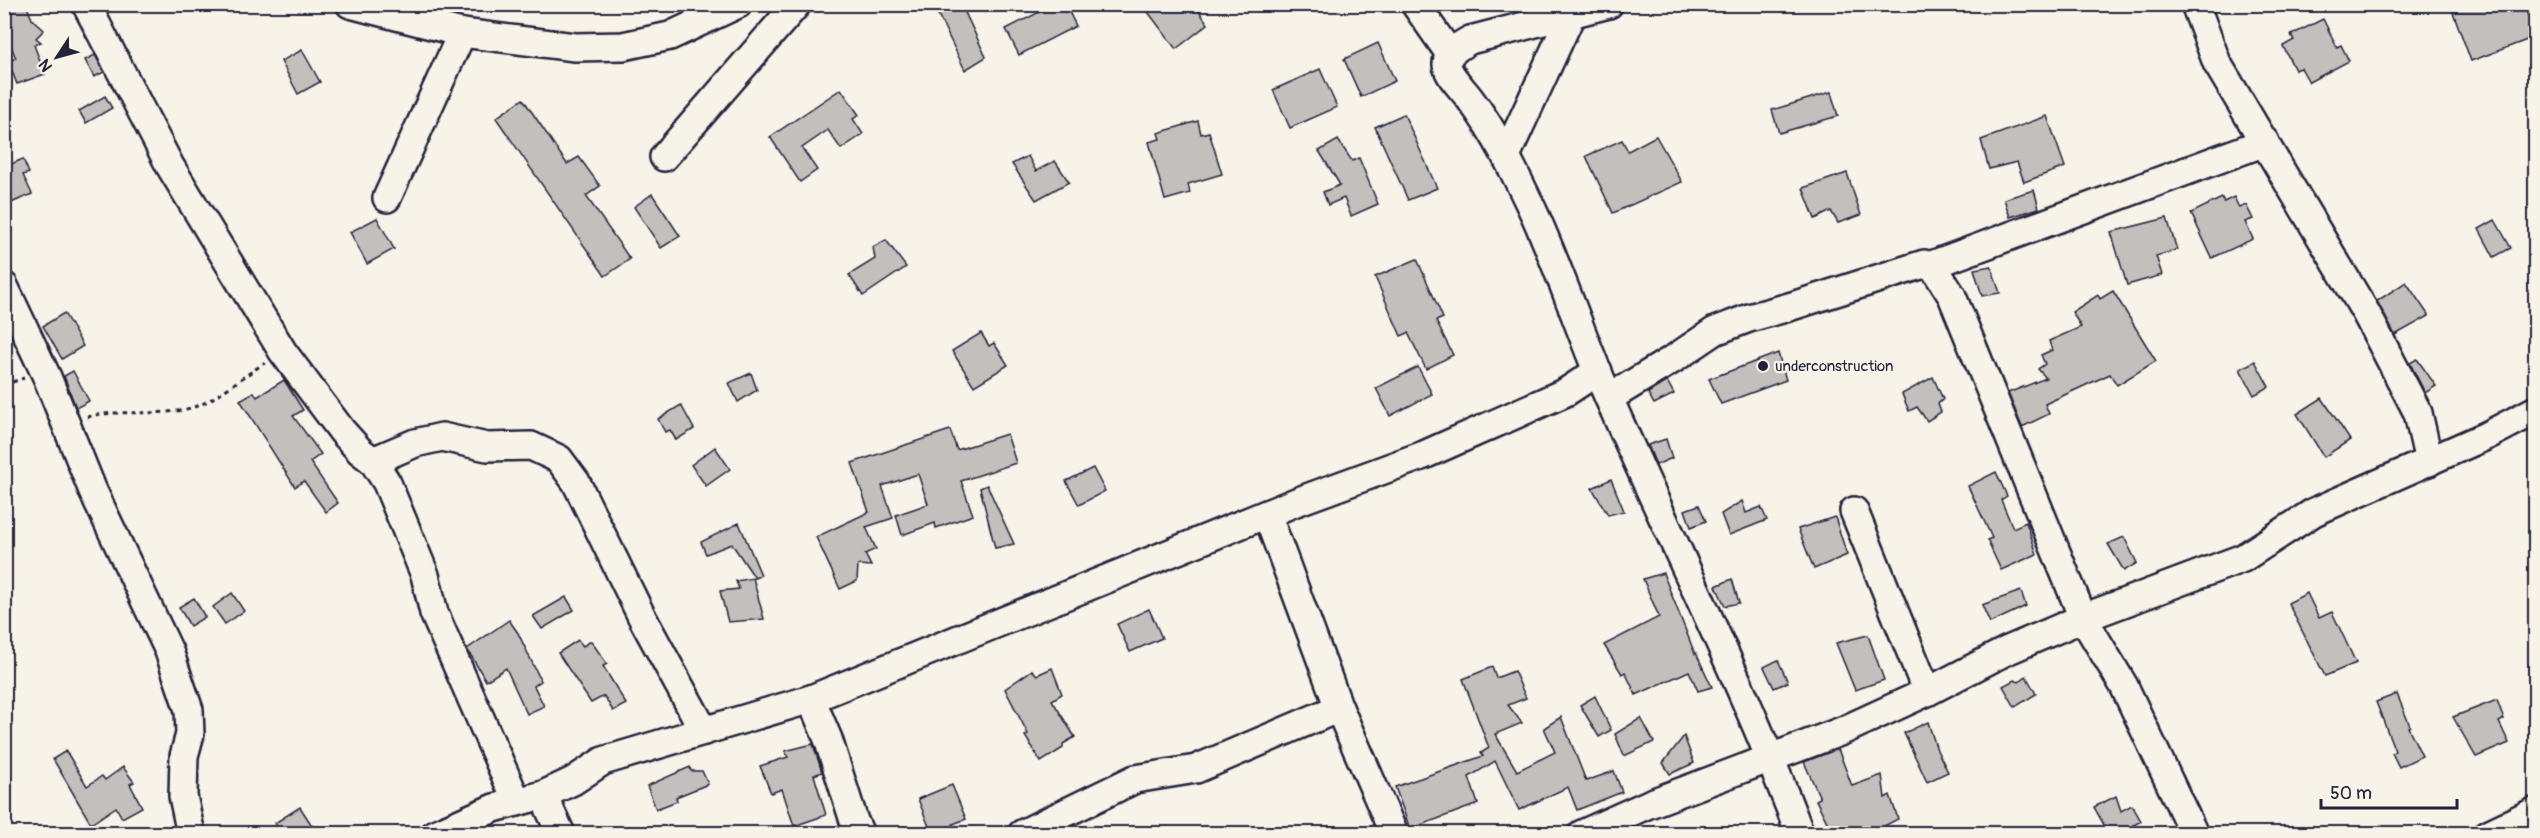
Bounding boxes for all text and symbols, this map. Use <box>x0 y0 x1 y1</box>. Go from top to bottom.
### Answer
north arrow <box>27 27 87 87</box>
text: N <box>34 55 57 75</box>
place label: underconstruction <box>1775 357 1893 376</box>
marker: underconstruction <box>1756 359 1770 373</box>
scale bar <box>2321 772 2458 810</box>
text: 50 m <box>2330 782 2372 805</box>

